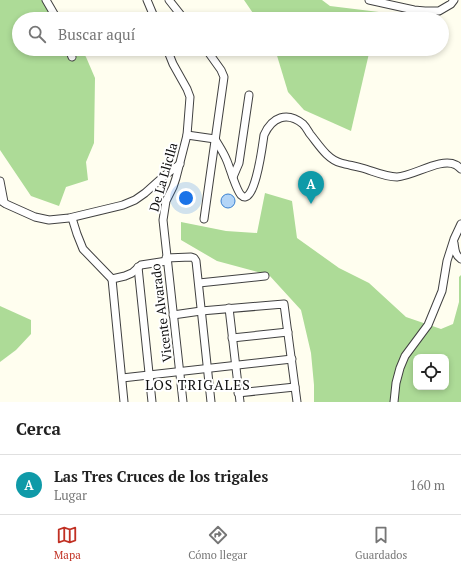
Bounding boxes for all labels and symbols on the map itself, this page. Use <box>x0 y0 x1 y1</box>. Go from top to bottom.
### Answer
street label: De La Lliclla <box>145 140 182 214</box>
pin: A <box>298 171 324 204</box>
your location <box>176 188 196 208</box>
street label: Vicente Alvarado <box>146 263 176 363</box>
district label: LOS TRIGALES <box>145 375 251 394</box>

